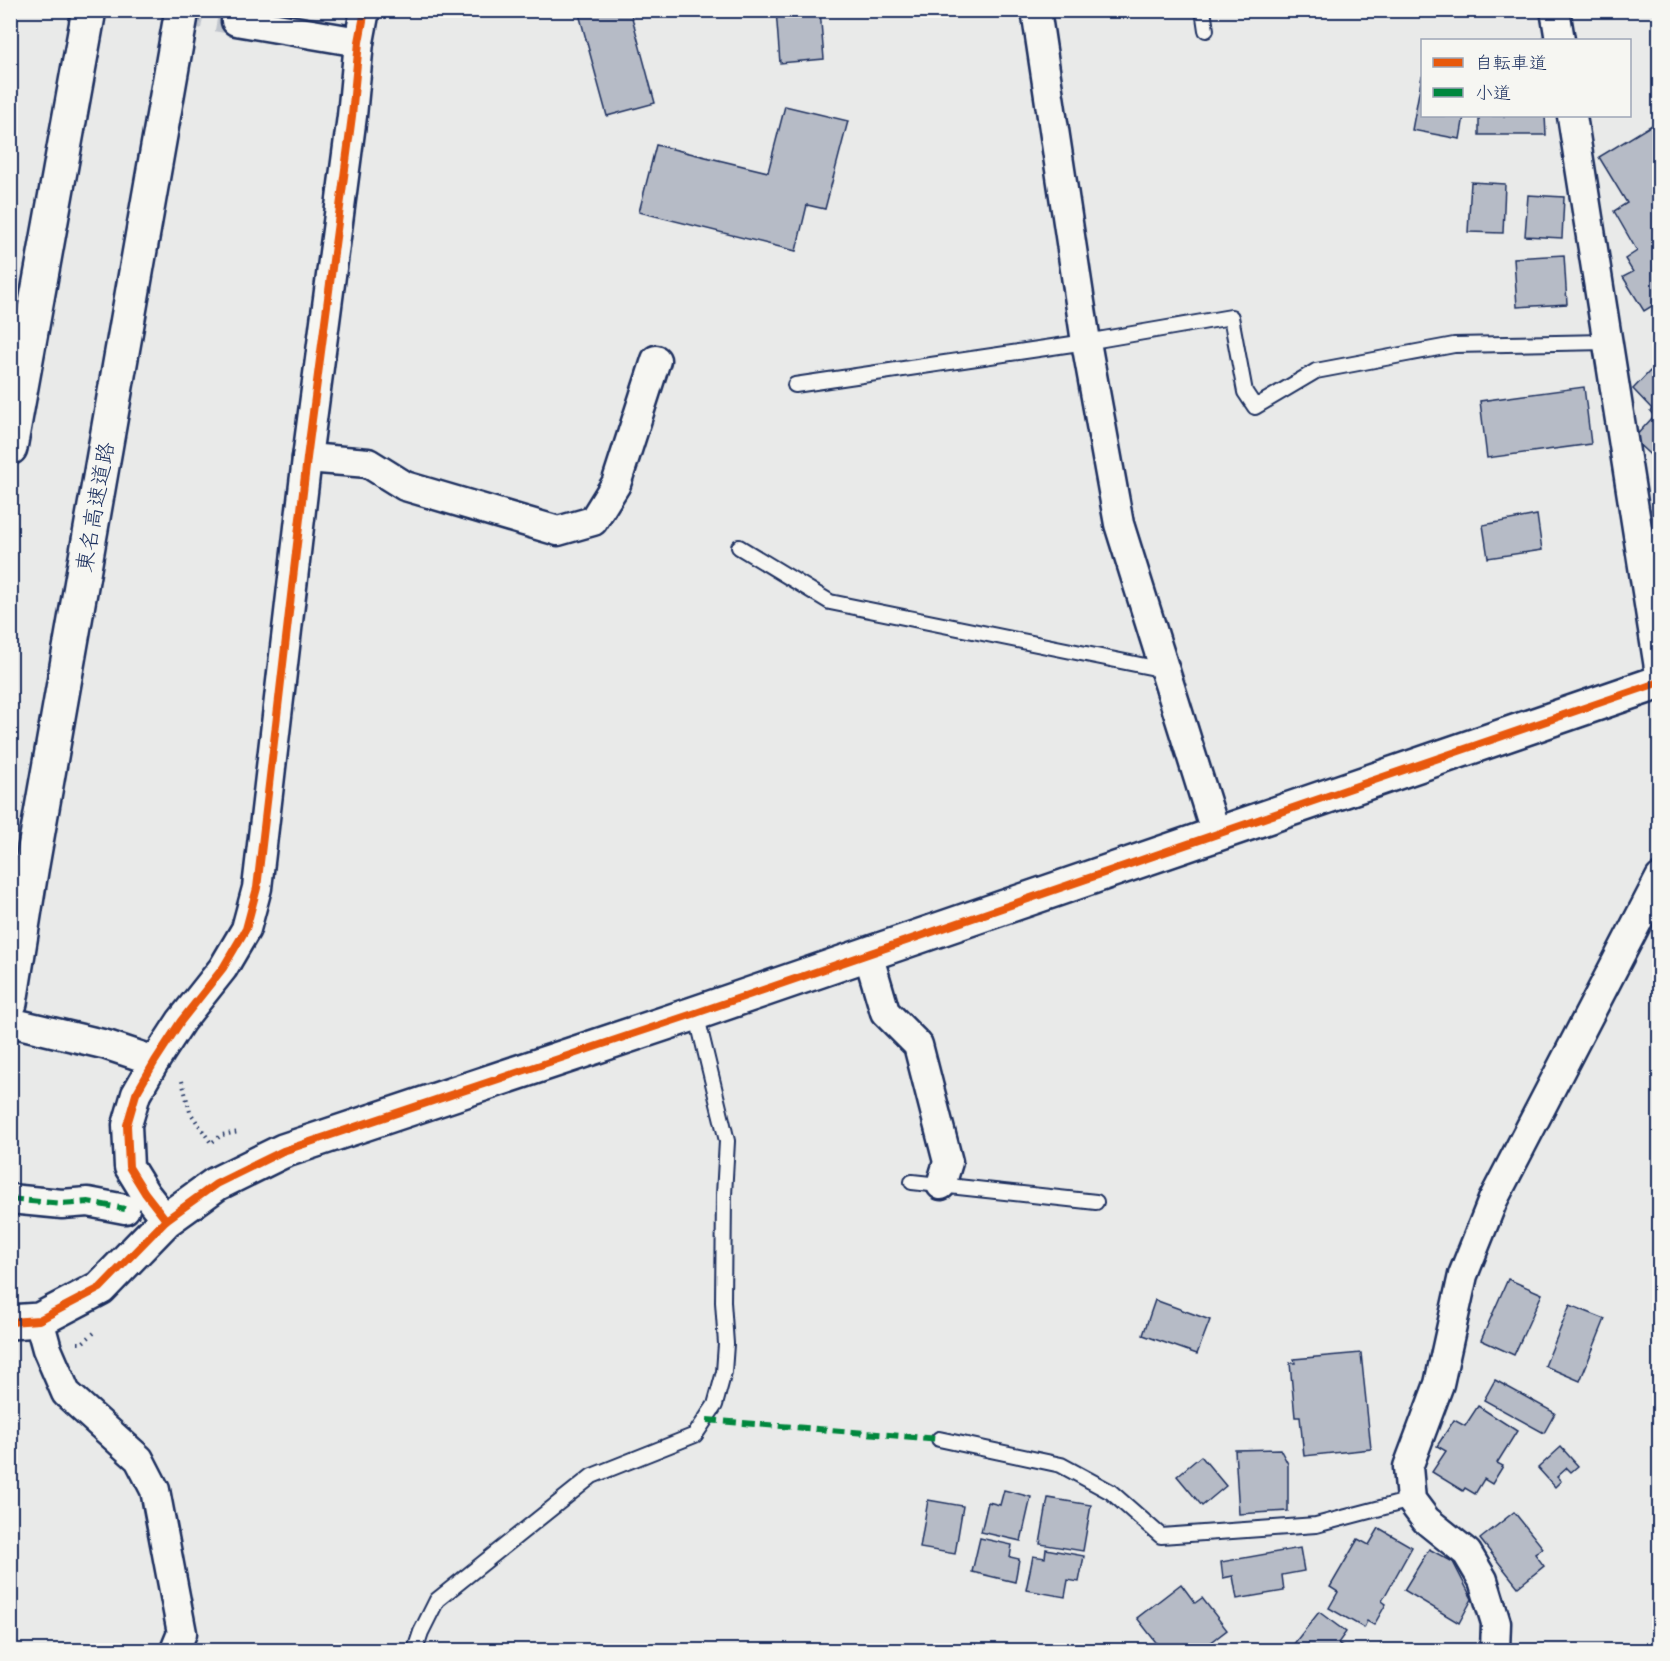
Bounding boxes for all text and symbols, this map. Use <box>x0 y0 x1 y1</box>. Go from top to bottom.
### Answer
legend <box>1421 39 1631 117</box>
text: 自転車道 <box>1475 52 1547 74</box>
text: 小道 <box>1475 82 1511 104</box>
street label: 東名高速道路 <box>70 440 120 574</box>

